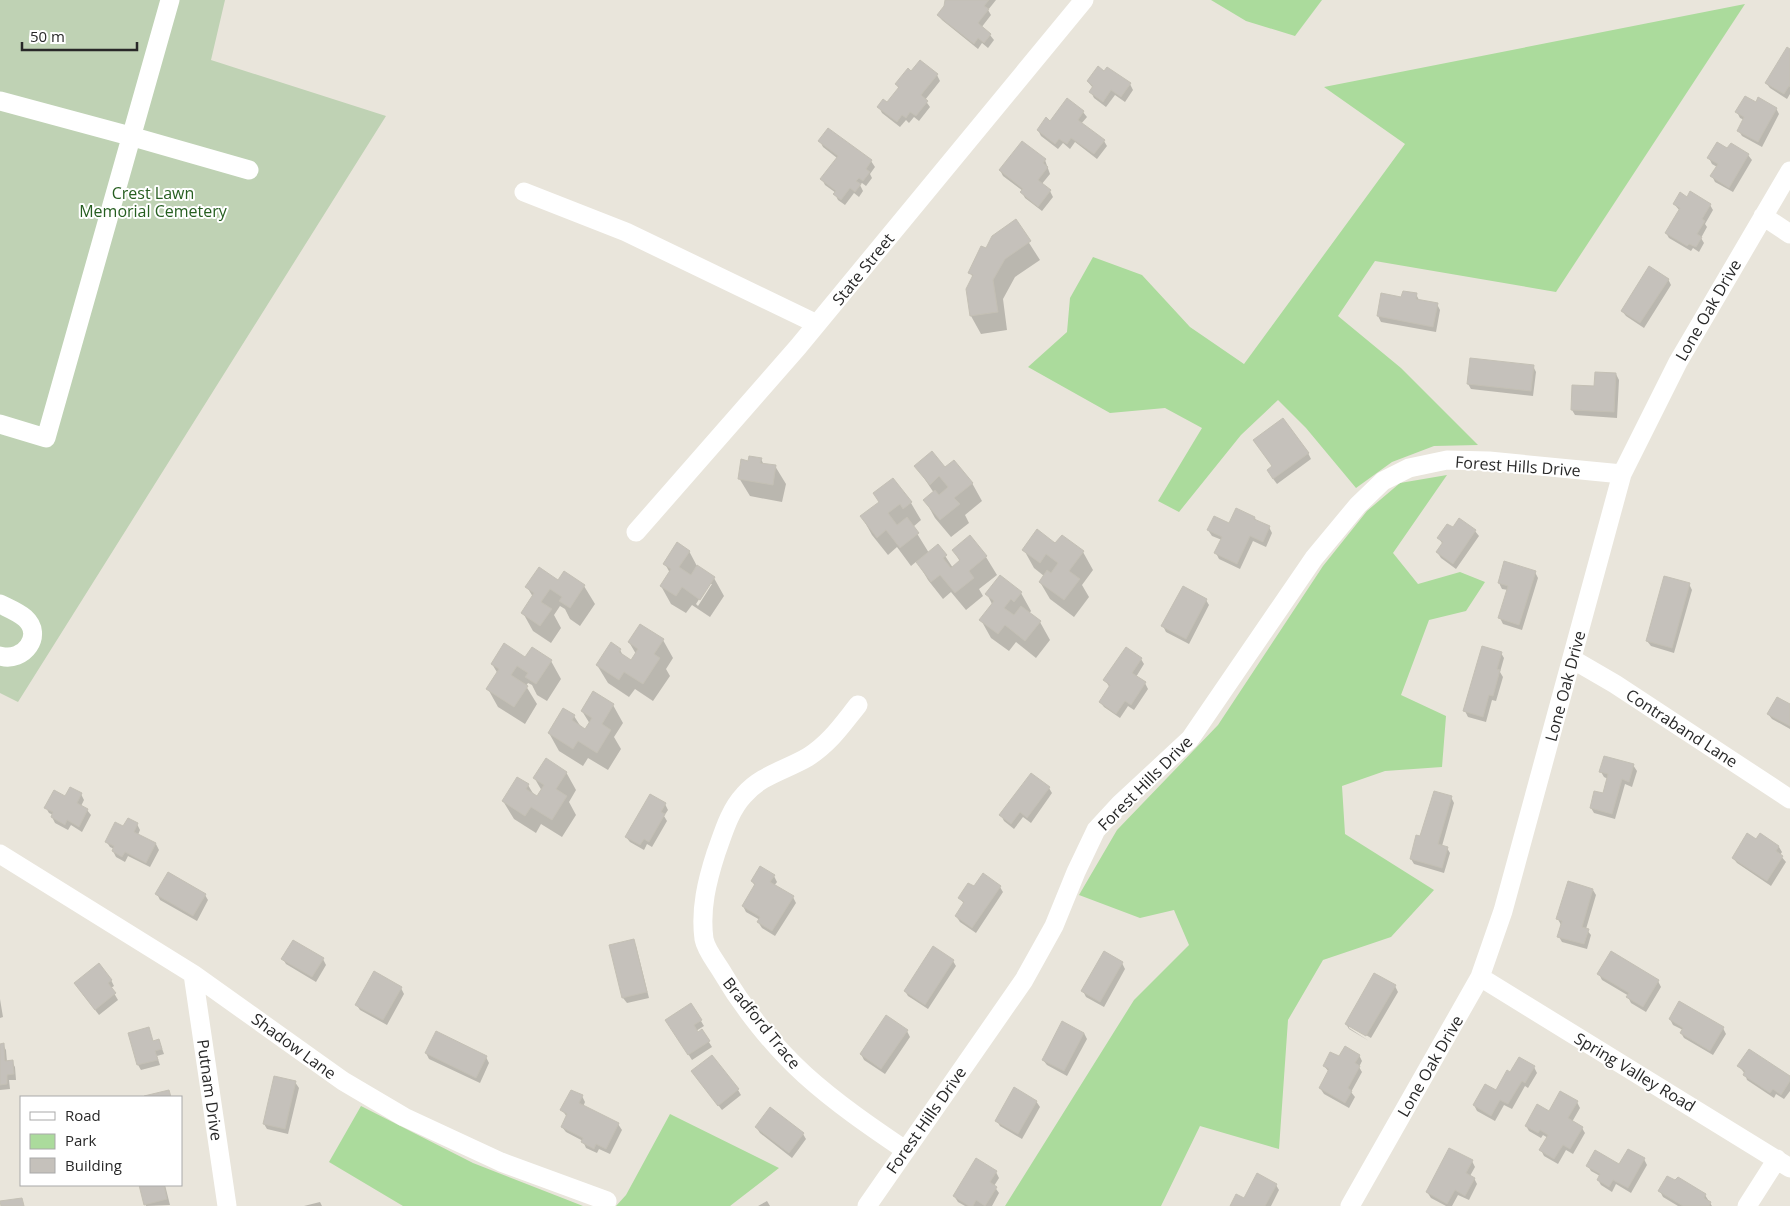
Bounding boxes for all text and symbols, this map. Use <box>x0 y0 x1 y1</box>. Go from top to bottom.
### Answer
scale bar <box>22 20 138 52</box>
text: 50 m <box>30 26 65 46</box>
park label: Crest Lawn Memorial Cemetery <box>79 182 228 222</box>
street label: State Street <box>827 228 899 310</box>
street label: Lone Oak Drive <box>1670 255 1746 365</box>
street label: Forest Hills Drive <box>1455 451 1582 481</box>
street label: Lone Oak Drive <box>1540 628 1590 744</box>
street label: Contraband Lane <box>1622 684 1742 772</box>
street label: Forest Hills Drive <box>1093 731 1197 835</box>
street label: Bradford Trace <box>718 973 806 1073</box>
street label: Shadow Lane <box>247 1008 341 1084</box>
street label: Lone Oak Drive <box>1392 1011 1468 1121</box>
street label: Spring Valley Road <box>1570 1027 1700 1117</box>
street label: Putnam Drive <box>192 1038 228 1142</box>
street label: Forest Hills Drive <box>881 1062 971 1178</box>
legend <box>20 1096 182 1186</box>
text: Road <box>65 1105 101 1125</box>
text: Park <box>65 1130 96 1150</box>
text: Building <box>65 1155 122 1175</box>

